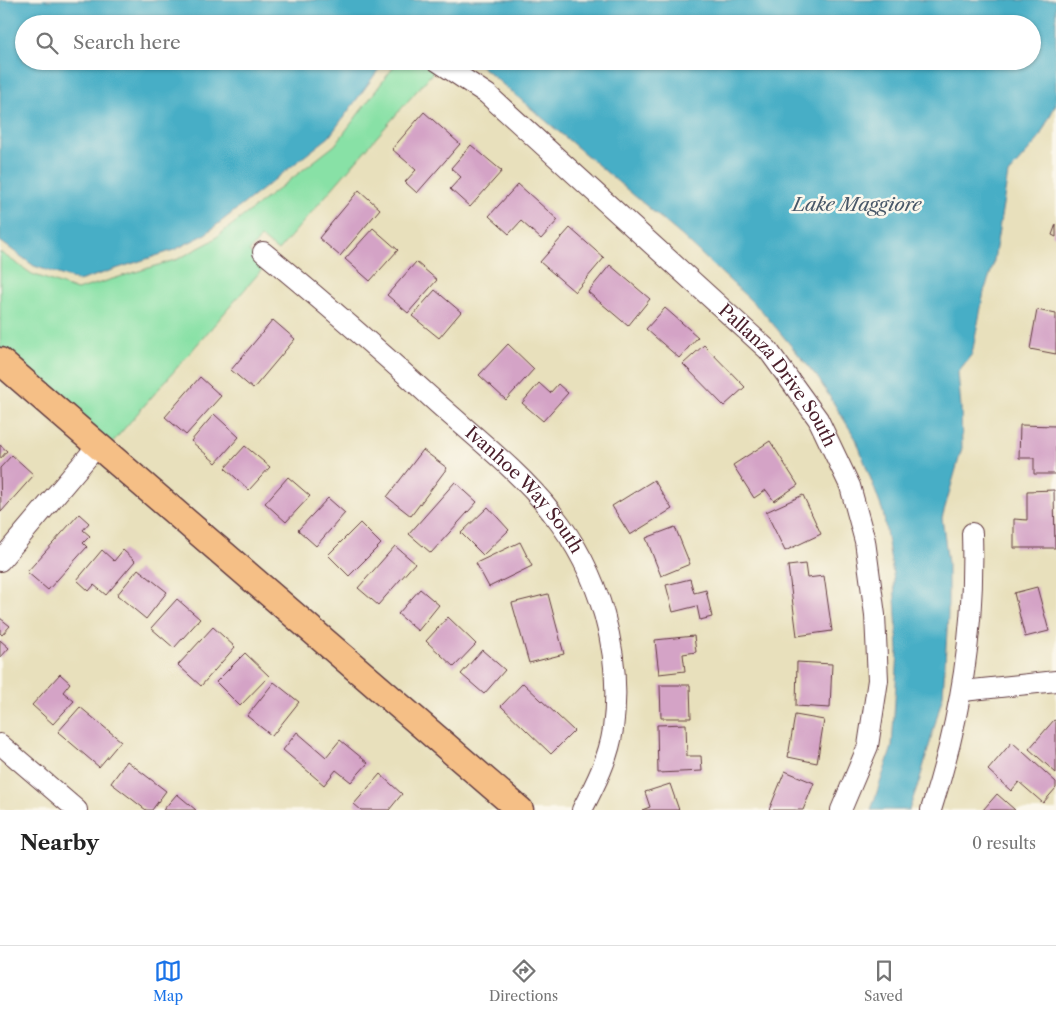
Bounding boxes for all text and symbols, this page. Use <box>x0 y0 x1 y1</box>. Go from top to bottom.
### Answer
search box <box>15 15 1041 70</box>
icon: search <box>33 29 61 57</box>
text: Search here <box>73 31 181 54</box>
water label: Lake Maggiore <box>791 193 922 216</box>
street label: Pallanza Drive South <box>714 299 841 451</box>
street label: Ivanhoe Way South <box>461 422 588 557</box>
text: Nearby <box>20 830 99 855</box>
text: 0 results <box>972 833 1036 853</box>
tab: Map <box>153 957 183 1005</box>
tab: Directions <box>489 957 558 1005</box>
tab: Saved <box>864 957 903 1005</box>

